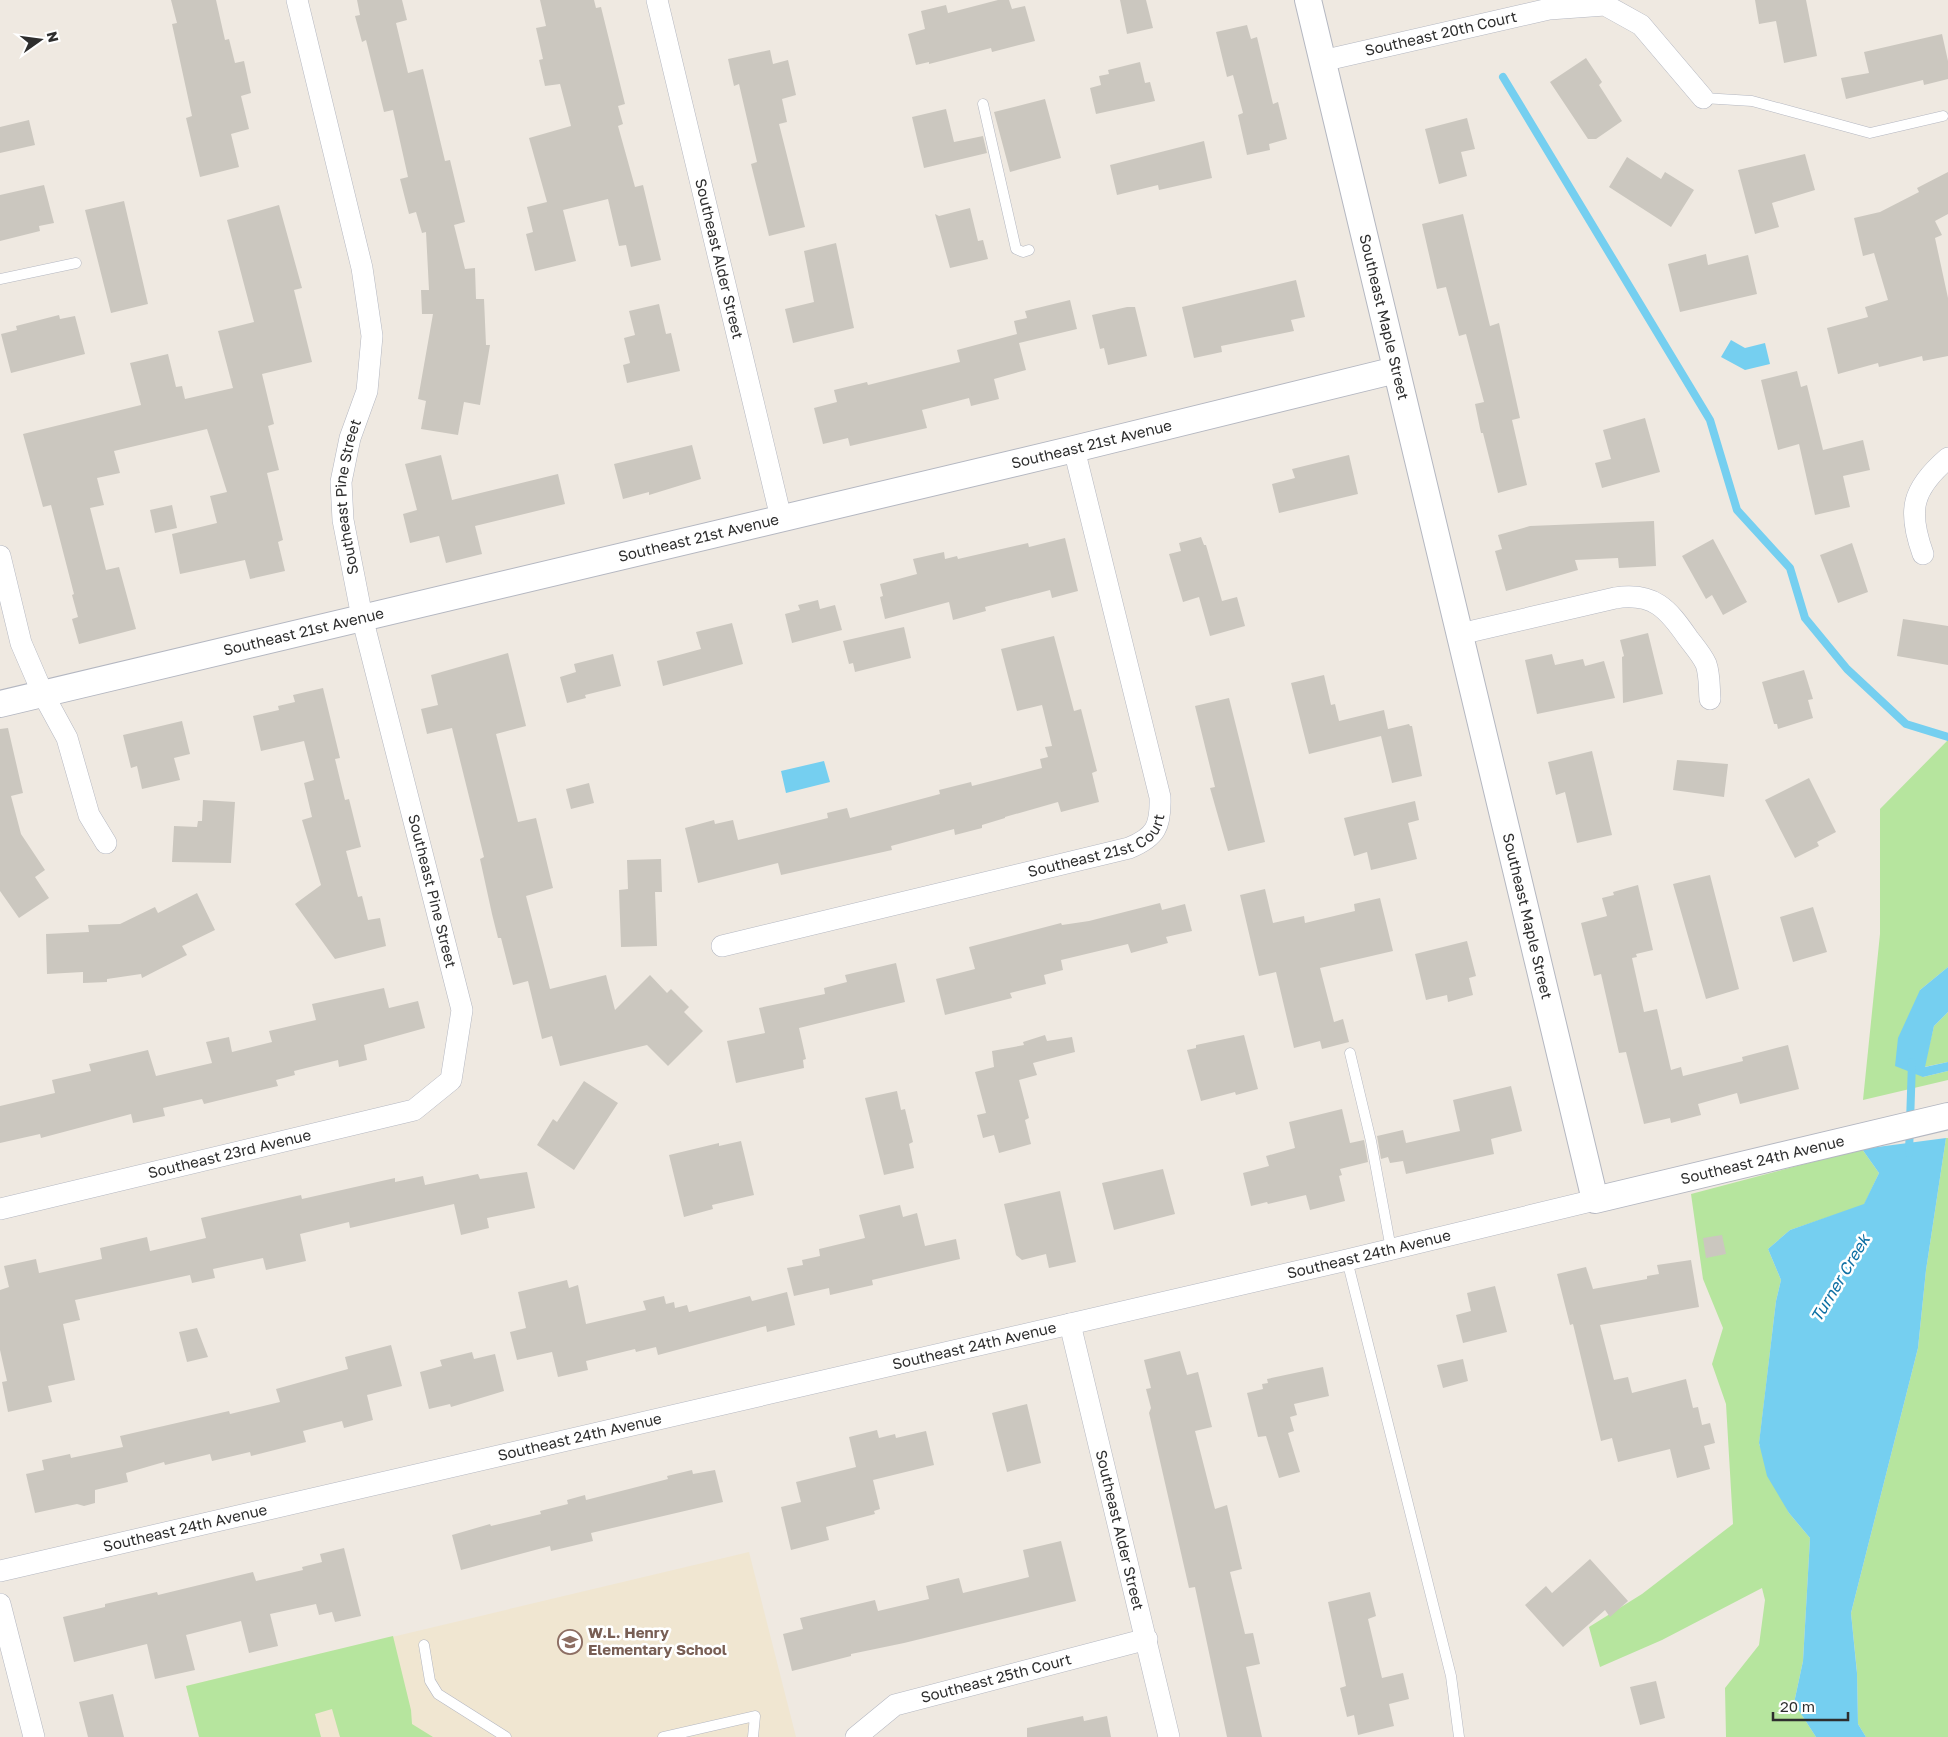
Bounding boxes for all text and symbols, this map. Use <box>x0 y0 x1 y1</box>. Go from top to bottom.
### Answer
street label: Southeast 20th Court <box>1363 7 1518 59</box>
north arrow <box>15 15 65 65</box>
text: N <box>44 30 63 44</box>
street label: Southeast Alder Street <box>692 176 748 340</box>
street label: Southeast Maple Street <box>1356 232 1413 402</box>
street label: Southeast 21st Avenue <box>1009 415 1174 472</box>
street label: Southeast Pine Street <box>331 416 364 576</box>
street label: Southeast 21st Avenue <box>616 509 781 565</box>
street label: Southeast 21st Avenue <box>221 603 386 659</box>
street label: Southeast Pine Street <box>405 812 461 969</box>
street label: Southeast 21st Court <box>1026 813 1168 880</box>
street label: Southeast Maple Street <box>1500 831 1557 1001</box>
street label: Southeast 23rd Avenue <box>146 1125 313 1181</box>
street label: Southeast 24th Avenue <box>1679 1131 1846 1187</box>
street label: Southeast 24th Avenue <box>1285 1225 1453 1282</box>
water label: Turner Creek <box>1806 1229 1875 1325</box>
street label: Southeast 24th Avenue <box>890 1317 1058 1373</box>
street label: Southeast 24th Avenue <box>496 1408 664 1464</box>
street label: Southeast Alder Street <box>1092 1448 1148 1612</box>
street label: Southeast 24th Avenue <box>101 1500 269 1555</box>
place label: W.L. Henry Elementary School <box>588 1623 727 1658</box>
school or university icon: W.L. Henry Elementary School <box>557 1629 583 1655</box>
street label: Southeast 25th Court <box>919 1649 1073 1706</box>
scale bar <box>1773 1690 1848 1722</box>
text: 20 m <box>1780 1697 1815 1715</box>

